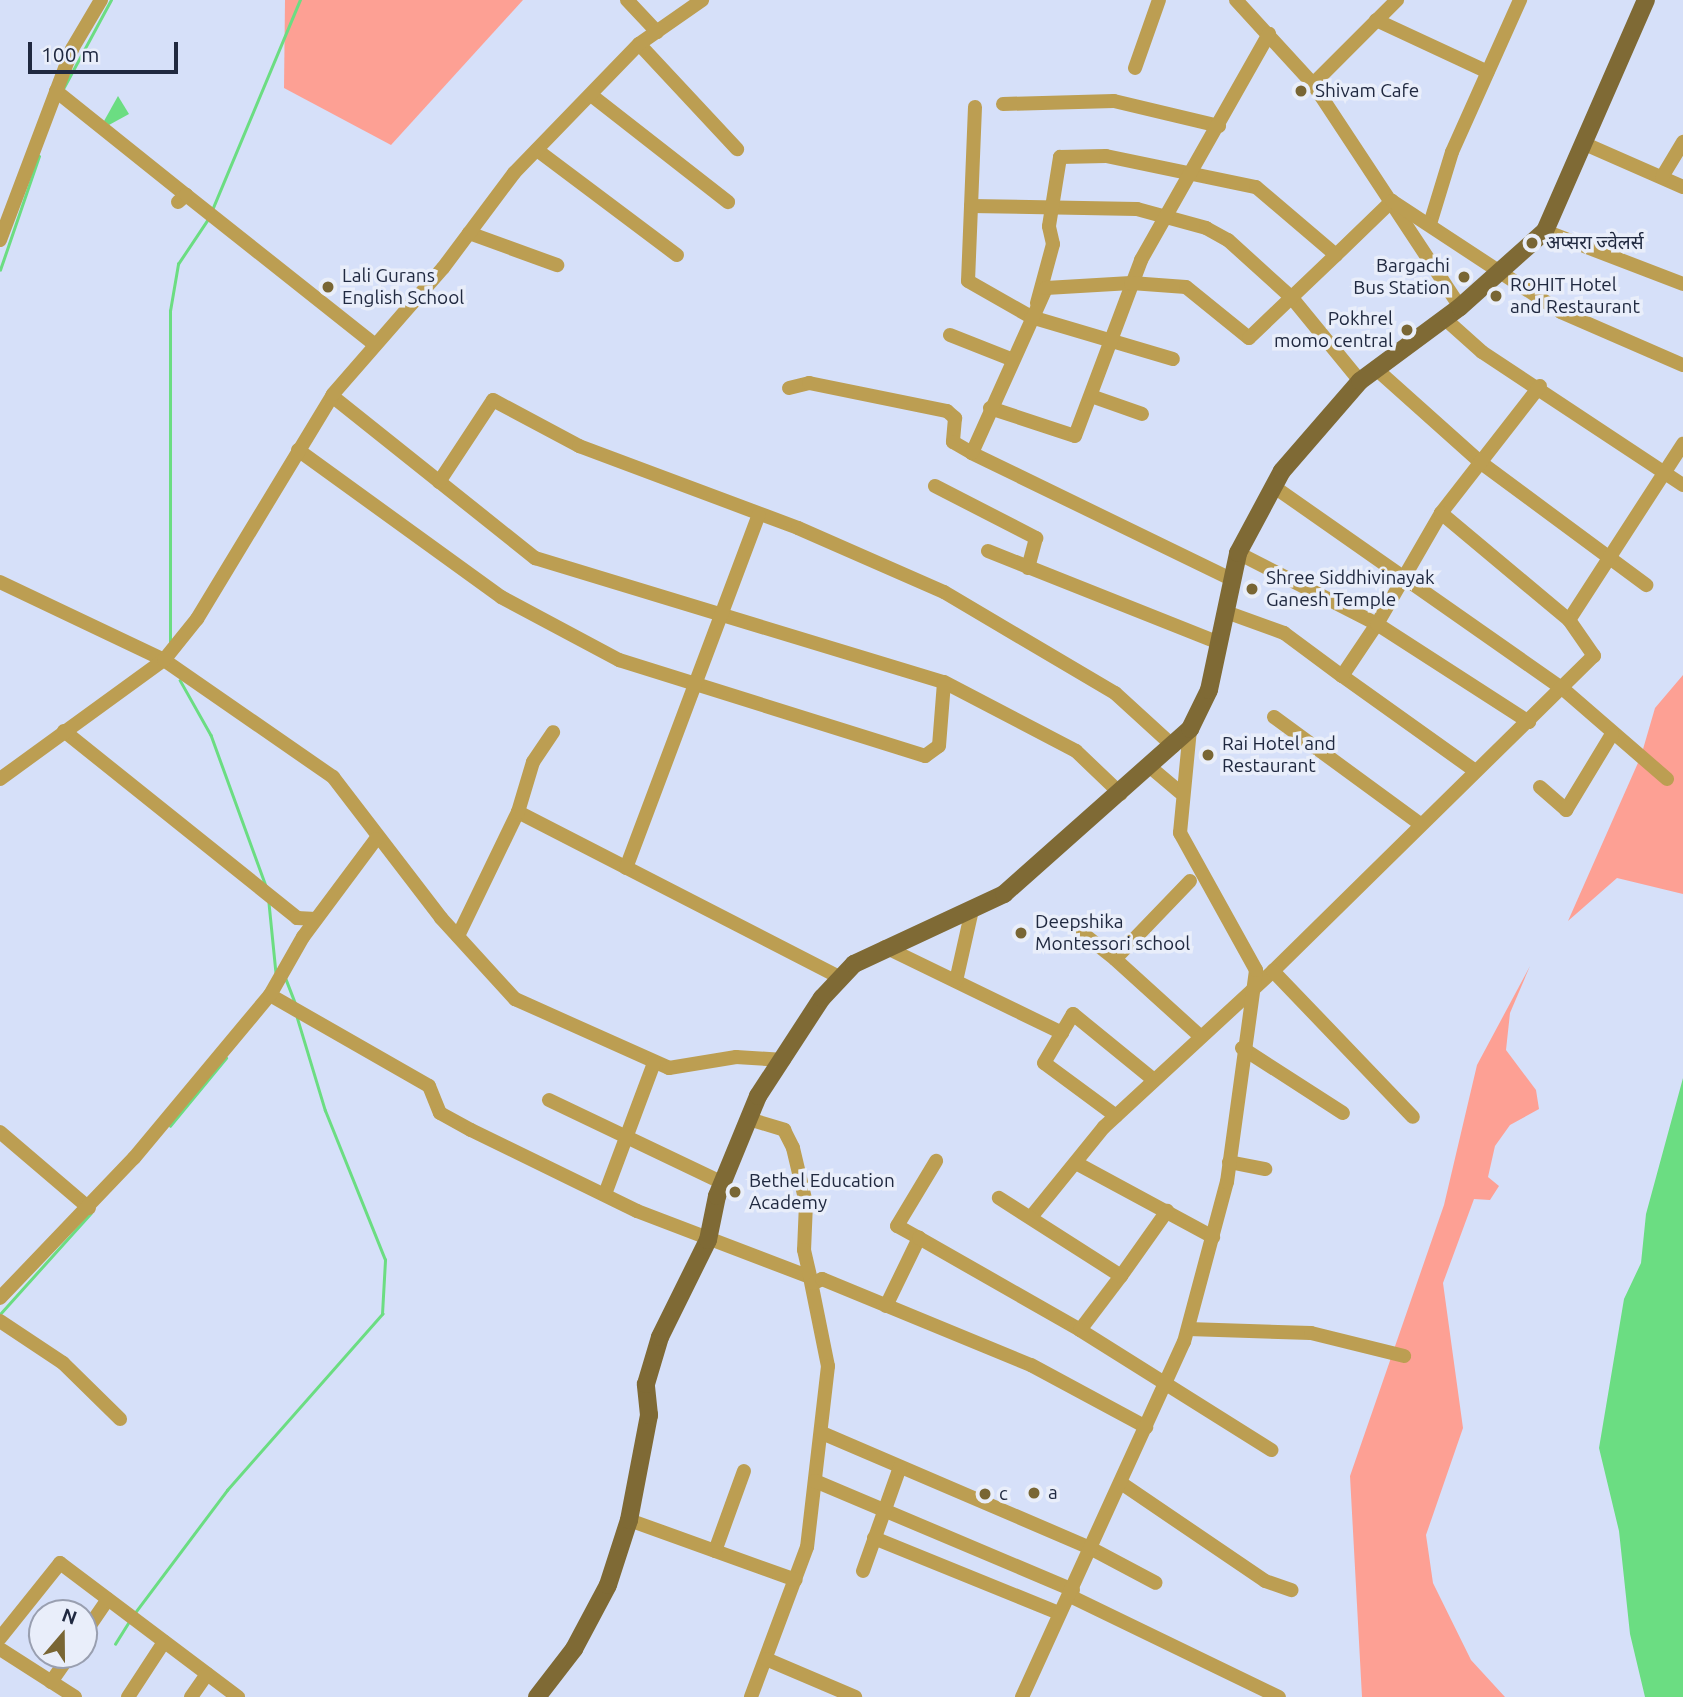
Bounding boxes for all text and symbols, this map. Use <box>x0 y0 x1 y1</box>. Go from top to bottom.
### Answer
scale bar <box>32 28 182 72</box>
text: 100 m <box>41 42 99 66</box>
place label: Shivam Cafe <box>1315 80 1419 102</box>
marker: Shivam Cafe <box>1293 83 1309 99</box>
place label: अप्सरा ज्वेलर्स <box>1546 232 1644 254</box>
marker: अप्सरा ज्वेलर्स <box>1524 235 1540 251</box>
place label: Bargachi Bus Station <box>1353 255 1450 299</box>
place label: Lali Gurans English School <box>342 265 464 309</box>
marker: Bargachi Bus Station <box>1456 269 1472 285</box>
place label: ROHIT Hotel and Restaurant <box>1510 274 1640 318</box>
marker: Lali Gurans English School <box>320 279 336 295</box>
marker: ROHIT Hotel and Restaurant <box>1488 288 1504 304</box>
place label: Pokhrel momo central <box>1274 308 1393 352</box>
marker: Pokhrel momo central <box>1399 322 1415 338</box>
place label: Shree Siddhivinayak Ganesh Temple <box>1266 567 1435 611</box>
marker: Shree Siddhivinayak Ganesh Temple <box>1244 581 1260 597</box>
place label: Rai Hotel and Restaurant <box>1222 733 1336 777</box>
marker: Rai Hotel and Restaurant <box>1200 747 1216 763</box>
place label: Deepshika Montessori school <box>1035 911 1190 955</box>
marker: Deepshika Montessori school <box>1013 925 1029 941</box>
place label: Bethel Education Academy <box>749 1170 895 1214</box>
marker: Bethel Education Academy <box>727 1184 743 1200</box>
place label: a <box>1048 1482 1058 1504</box>
place label: c <box>999 1483 1008 1505</box>
marker: a <box>1026 1485 1042 1501</box>
marker: c <box>977 1486 993 1502</box>
north arrow <box>28 1599 98 1669</box>
text: N <box>59 1603 80 1629</box>

